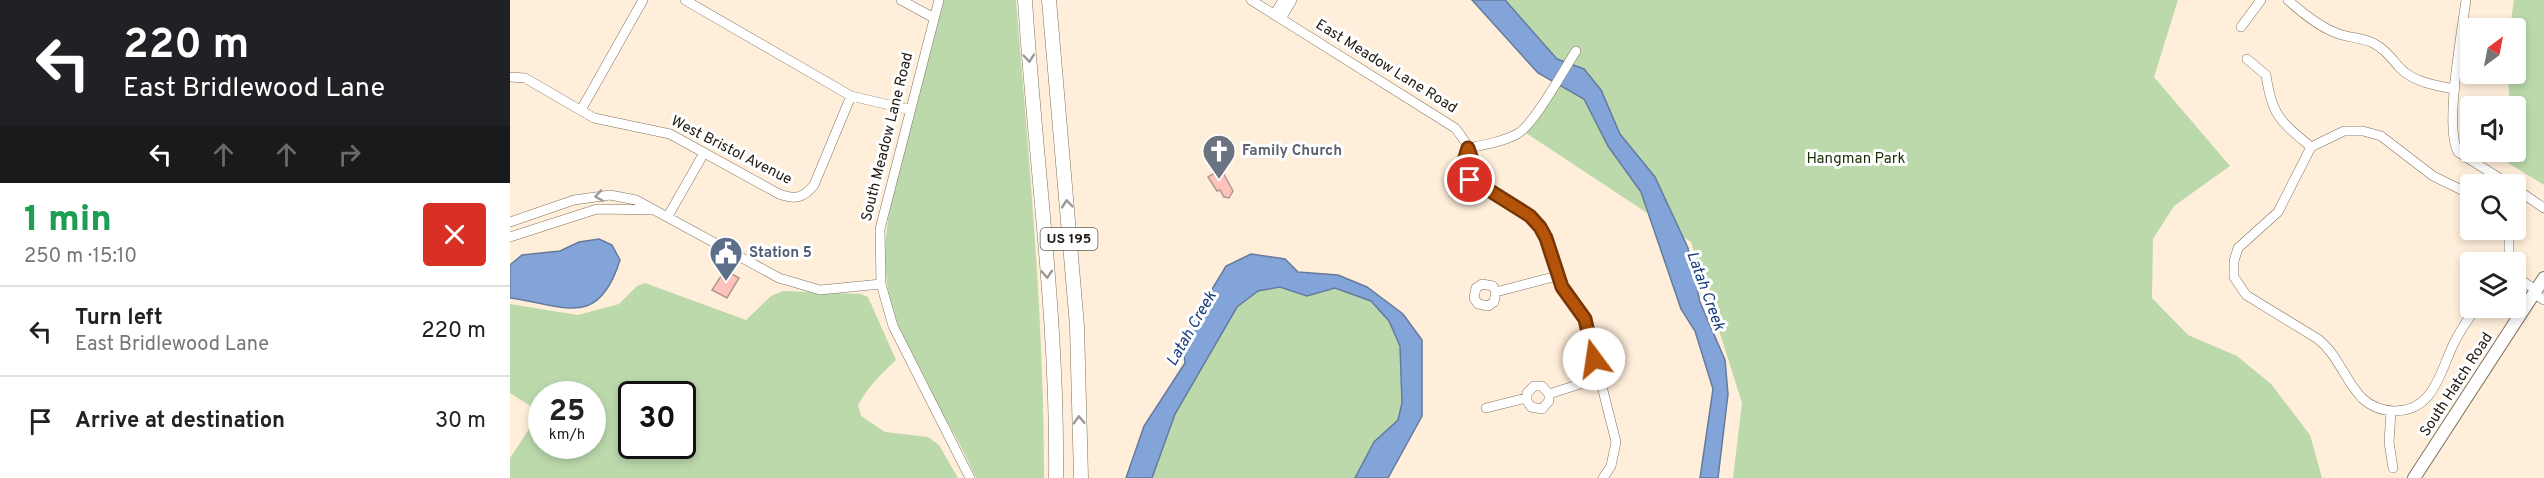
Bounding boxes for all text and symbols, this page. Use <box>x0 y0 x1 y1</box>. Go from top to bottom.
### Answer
street label: East Meadow Lane Road <box>1312 16 1460 118</box>
north arrow <box>2460 18 2526 84</box>
map controls <box>2460 18 2526 318</box>
text: 220 m <box>123 20 249 73</box>
icon: left <box>24 24 102 102</box>
street label: South Meadow Lane Road <box>858 51 918 223</box>
one-way arrow <box>1022 54 1035 63</box>
text: East Bridlewood Lane <box>123 72 385 106</box>
button: sound <box>2460 96 2526 162</box>
street label: West Bristol Avenue <box>667 112 795 190</box>
church icon: Family Church <box>1201 133 1237 180</box>
icon: left <box>144 138 177 171</box>
icon: ahead <box>207 138 240 171</box>
icon: ahead <box>270 138 303 171</box>
icon: right <box>333 138 366 171</box>
place label: Family Church <box>1242 142 1342 161</box>
park label: Hangman Park <box>1806 150 1906 169</box>
pin <box>1444 154 1495 205</box>
icon: arrive <box>1453 163 1486 196</box>
button: search <box>2460 174 2526 240</box>
one-way arrow <box>595 190 604 202</box>
text: 1 min <box>24 198 112 244</box>
one-way arrow <box>1060 199 1073 208</box>
button: close <box>423 203 486 266</box>
road number: US 195 <box>1040 228 1098 250</box>
public building icon: Station 5 <box>708 235 744 282</box>
text: 250 m · 15:10 <box>24 244 137 270</box>
place label: Station 5 <box>749 244 812 263</box>
water label: Latah Creek <box>1681 249 1729 334</box>
button: layers <box>2460 252 2526 318</box>
one-way arrow <box>1040 269 1053 278</box>
water label: Latah Creek <box>1163 287 1222 370</box>
text: Turn left <box>75 305 163 332</box>
icon: left <box>24 315 57 348</box>
text: 220 m <box>421 318 486 345</box>
position arrow <box>1562 327 1626 391</box>
street label: South Hatch Road <box>2416 329 2498 441</box>
text: East Bridlewood Lane <box>75 332 269 358</box>
speed limit sign: 30 <box>618 381 696 459</box>
text: 25 <box>549 394 585 431</box>
icon: arrive <box>24 405 57 438</box>
text: Arrive at destination <box>75 408 285 435</box>
text: 30 m <box>435 408 486 435</box>
one-way arrow <box>1073 415 1086 424</box>
text: km/h <box>549 426 585 445</box>

